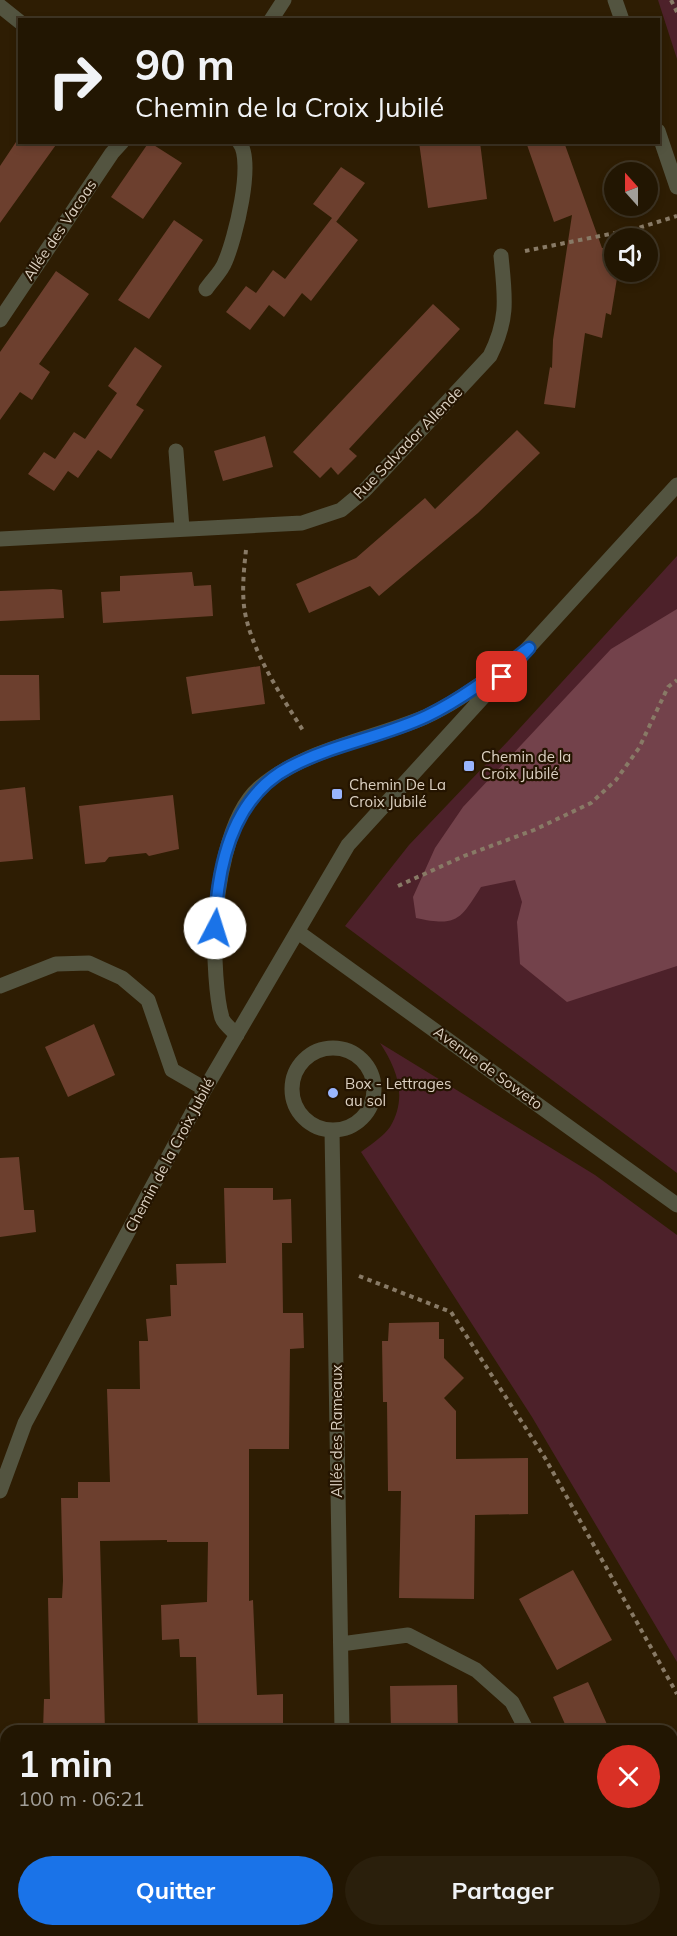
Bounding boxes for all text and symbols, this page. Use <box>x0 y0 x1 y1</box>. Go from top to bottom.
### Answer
text: 90 m <box>135 38 235 91</box>
icon: right <box>36 42 114 120</box>
text: Chemin de la Croix Jubilé <box>135 90 444 124</box>
north arrow <box>604 162 658 216</box>
map controls <box>604 162 658 282</box>
street label: Allée des Vacoas <box>19 176 100 284</box>
button: sound <box>604 228 658 282</box>
street label: Rue Salvador Allende <box>349 382 466 503</box>
pin <box>476 651 527 702</box>
icon: arrive <box>485 660 518 693</box>
place label: Chemin de la Croix Jubilé <box>481 747 571 783</box>
marker: Chemin de la Croix Jubilé <box>462 759 476 773</box>
place label: Chemin De La Croix Jubilé <box>349 775 446 811</box>
marker: Chemin De La Croix Jubilé <box>330 787 344 801</box>
position arrow <box>183 896 247 960</box>
street label: Avenue de Soweto <box>430 1022 546 1113</box>
street label: Chemin de la Croix Jubilé <box>121 1074 218 1235</box>
place label: Box - Lettrages au sol <box>345 1074 451 1110</box>
marker: Box - Lettrages au sol <box>326 1086 340 1100</box>
street label: Allée des Rameaux <box>327 1364 346 1498</box>
text: 1 min <box>18 1741 113 1786</box>
button: close <box>597 1745 660 1808</box>
text: 100 m · 06:21 <box>18 1786 144 1811</box>
button: Quitter <box>18 1856 333 1925</box>
button: Partager <box>345 1856 660 1925</box>

